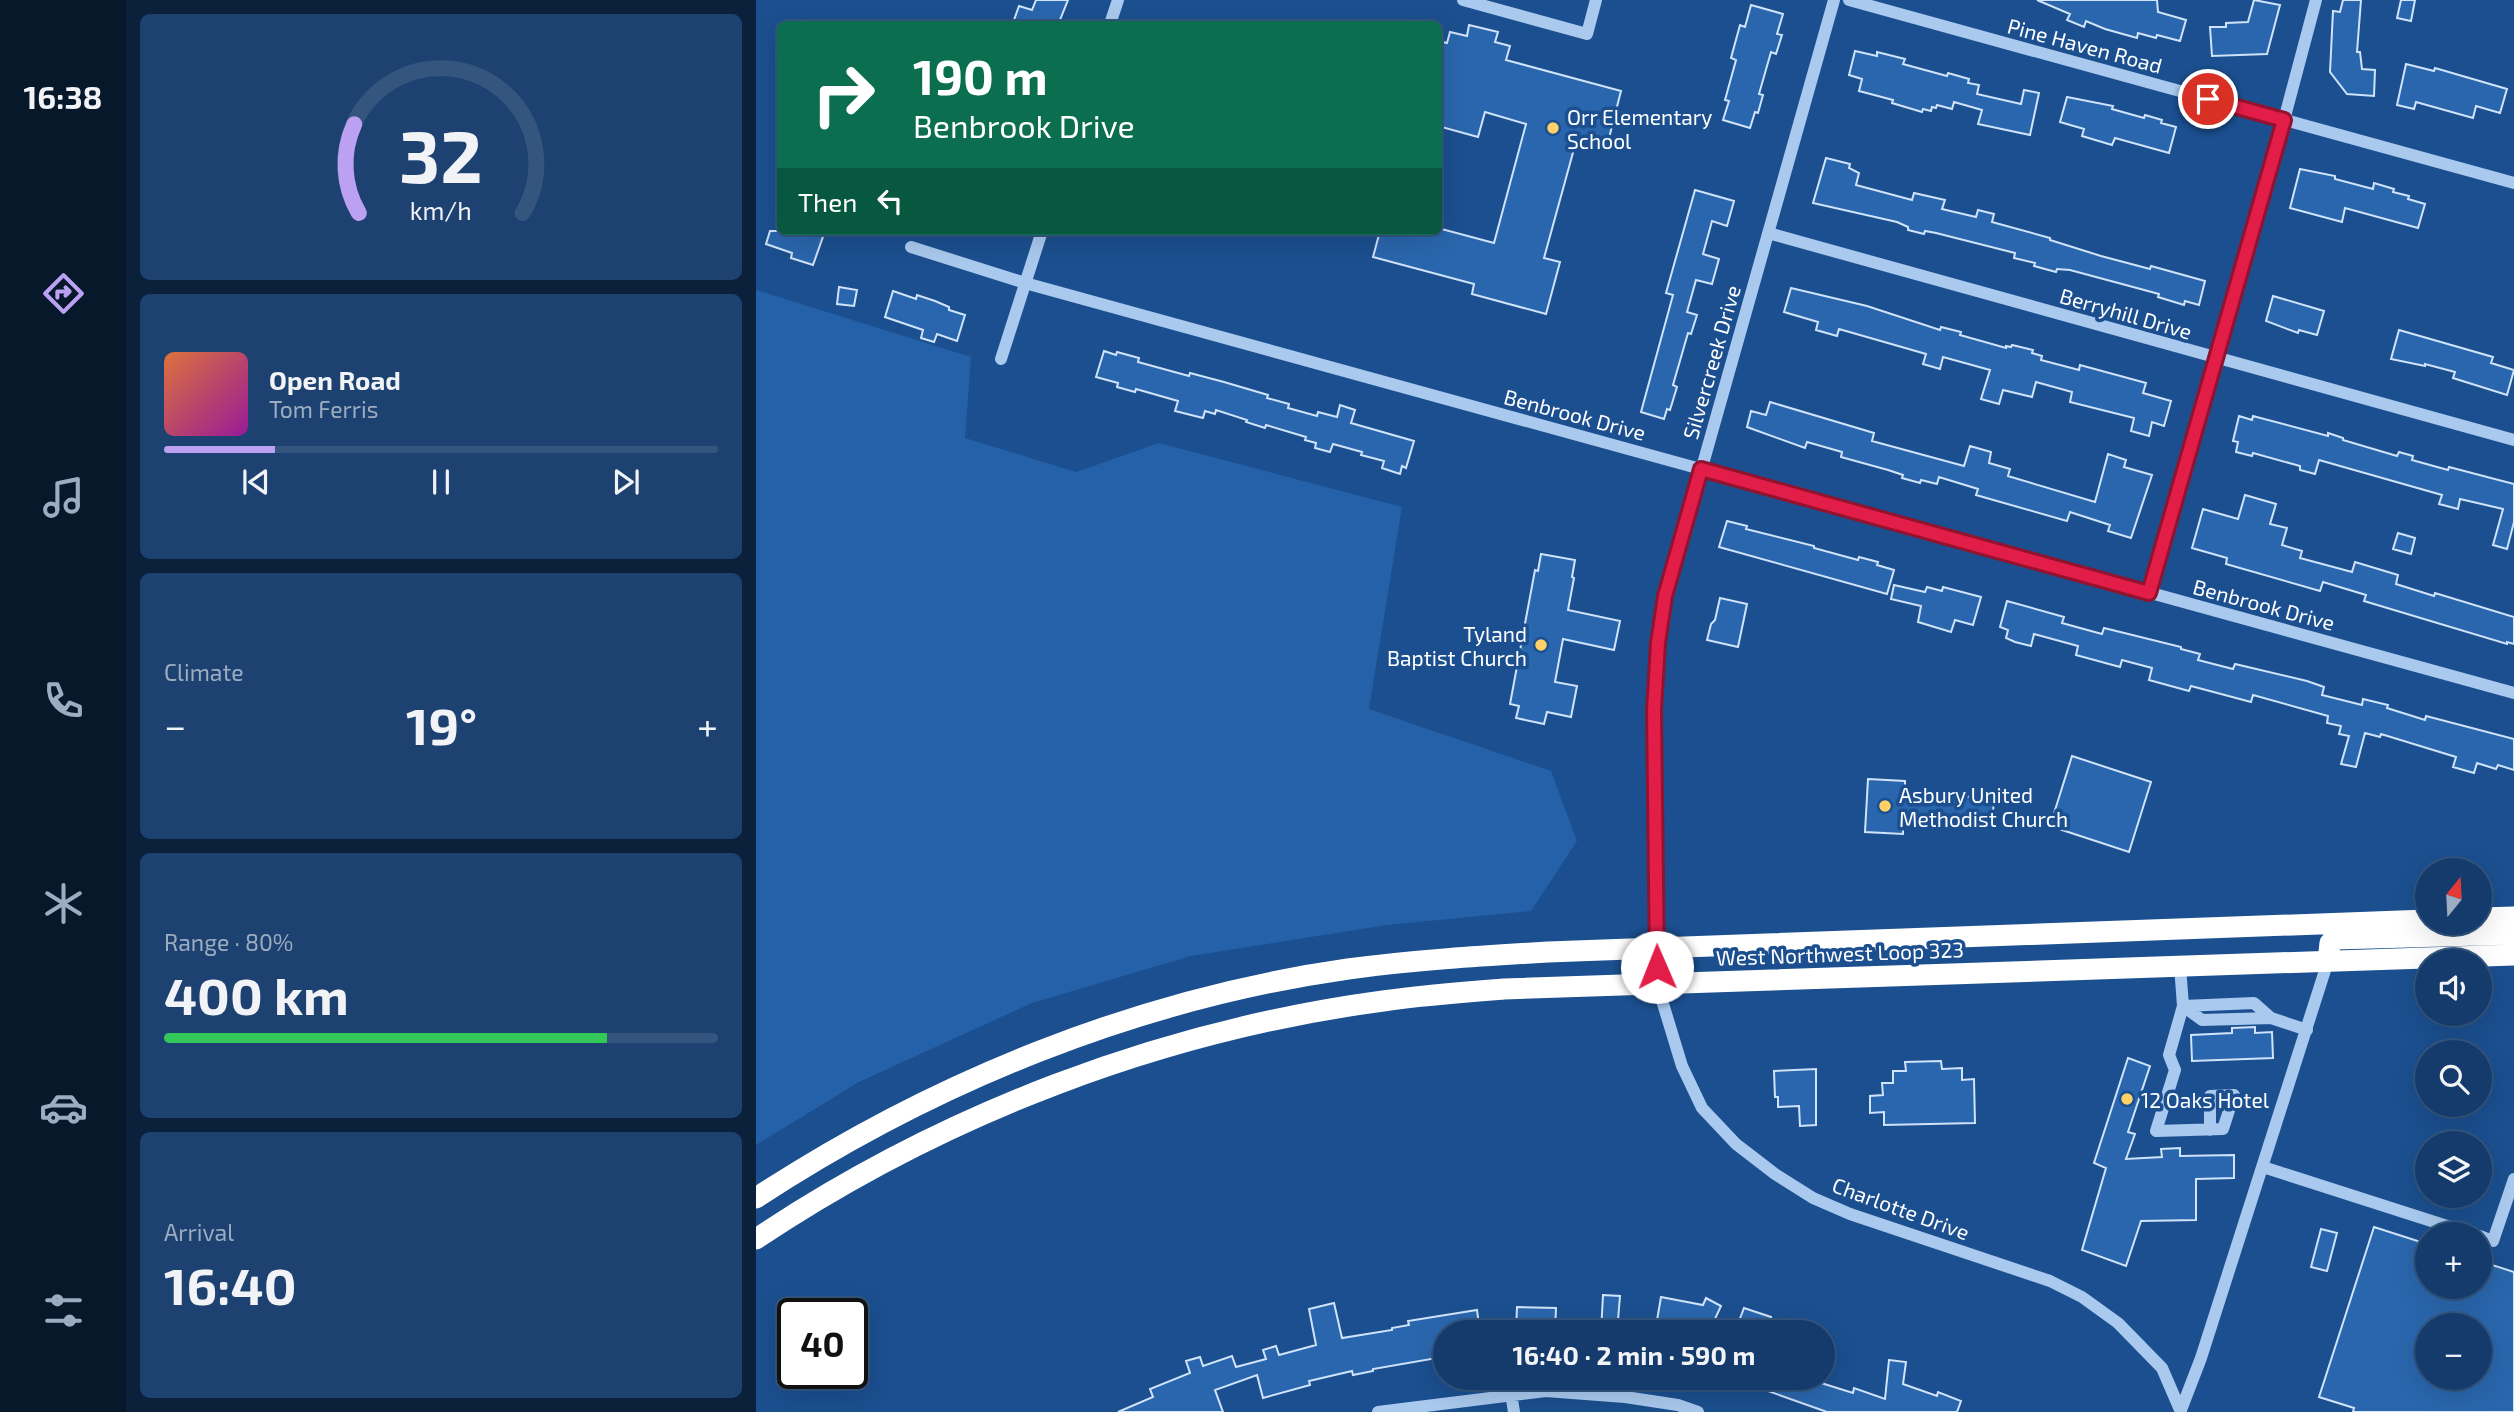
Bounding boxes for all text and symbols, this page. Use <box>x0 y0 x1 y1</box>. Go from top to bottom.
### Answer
street label: Pine Haven Road <box>2005 12 2165 78</box>
text: 190 m <box>913 46 1048 105</box>
icon: right <box>798 49 889 140</box>
pin <box>2178 69 2238 129</box>
text: 16:38 <box>23 77 103 115</box>
icon: arrive <box>2189 80 2227 118</box>
place label: Orr Elementary School <box>1567 104 1712 153</box>
text: Benbrook Drive <box>913 106 1135 144</box>
text: 32 <box>399 110 483 198</box>
marker: Orr Elementary School <box>1545 120 1561 136</box>
icon: left <box>871 182 909 220</box>
text: Then <box>798 186 857 217</box>
text: km/h <box>410 195 472 225</box>
icon: directions <box>39 269 88 318</box>
street label: Silvercreek Drive <box>1677 282 1745 442</box>
street label: Berryhill Drive <box>2057 282 2195 344</box>
text: Open Road <box>269 364 401 395</box>
street label: Benbrook Drive <box>1501 383 1649 445</box>
text: Tom Ferris <box>269 395 378 423</box>
icon: previous <box>237 463 275 501</box>
icon: pause <box>422 463 460 501</box>
icon: next <box>607 463 645 501</box>
icon: music <box>39 473 88 522</box>
street label: Benbrook Drive <box>2190 573 2338 635</box>
place label: Tyland Baptist Church <box>1387 621 1527 670</box>
marker: Tyland Baptist Church <box>1533 637 1549 653</box>
text: Climate <box>164 658 244 686</box>
icon: phone <box>39 676 88 725</box>
text: 19° <box>406 693 477 755</box>
text: − <box>164 702 186 748</box>
text: + <box>697 702 718 748</box>
place label: Asbury United Methodist Church <box>1899 782 2068 831</box>
marker: Asbury United Methodist Church <box>1877 798 1893 814</box>
north arrow <box>2415 858 2492 934</box>
map controls <box>2415 858 2492 1390</box>
icon: climate <box>39 879 88 928</box>
text: Range · 80% <box>164 928 293 956</box>
position arrow <box>1620 930 1694 1004</box>
street label: West Northwest Loop 323 <box>1716 936 1964 970</box>
button: sound <box>2415 949 2492 1026</box>
text: 400 km <box>164 963 349 1025</box>
button: search <box>2415 1040 2492 1117</box>
icon: car <box>39 1083 88 1132</box>
place label: 12 Oaks Hotel <box>2141 1087 2270 1112</box>
marker: 12 Oaks Hotel <box>2119 1091 2135 1107</box>
button: layers <box>2415 1131 2492 1208</box>
street label: Charlotte Drive <box>1829 1172 1973 1244</box>
text: Arrival <box>164 1218 234 1246</box>
button: + <box>2415 1222 2492 1299</box>
text: 16:40 <box>164 1253 296 1315</box>
icon: filters <box>39 1286 88 1335</box>
speed limit sign: 40 <box>777 1298 868 1389</box>
button: − <box>2415 1313 2492 1390</box>
text: 16:40 · 2 min · 590 m <box>1513 1339 1755 1370</box>

